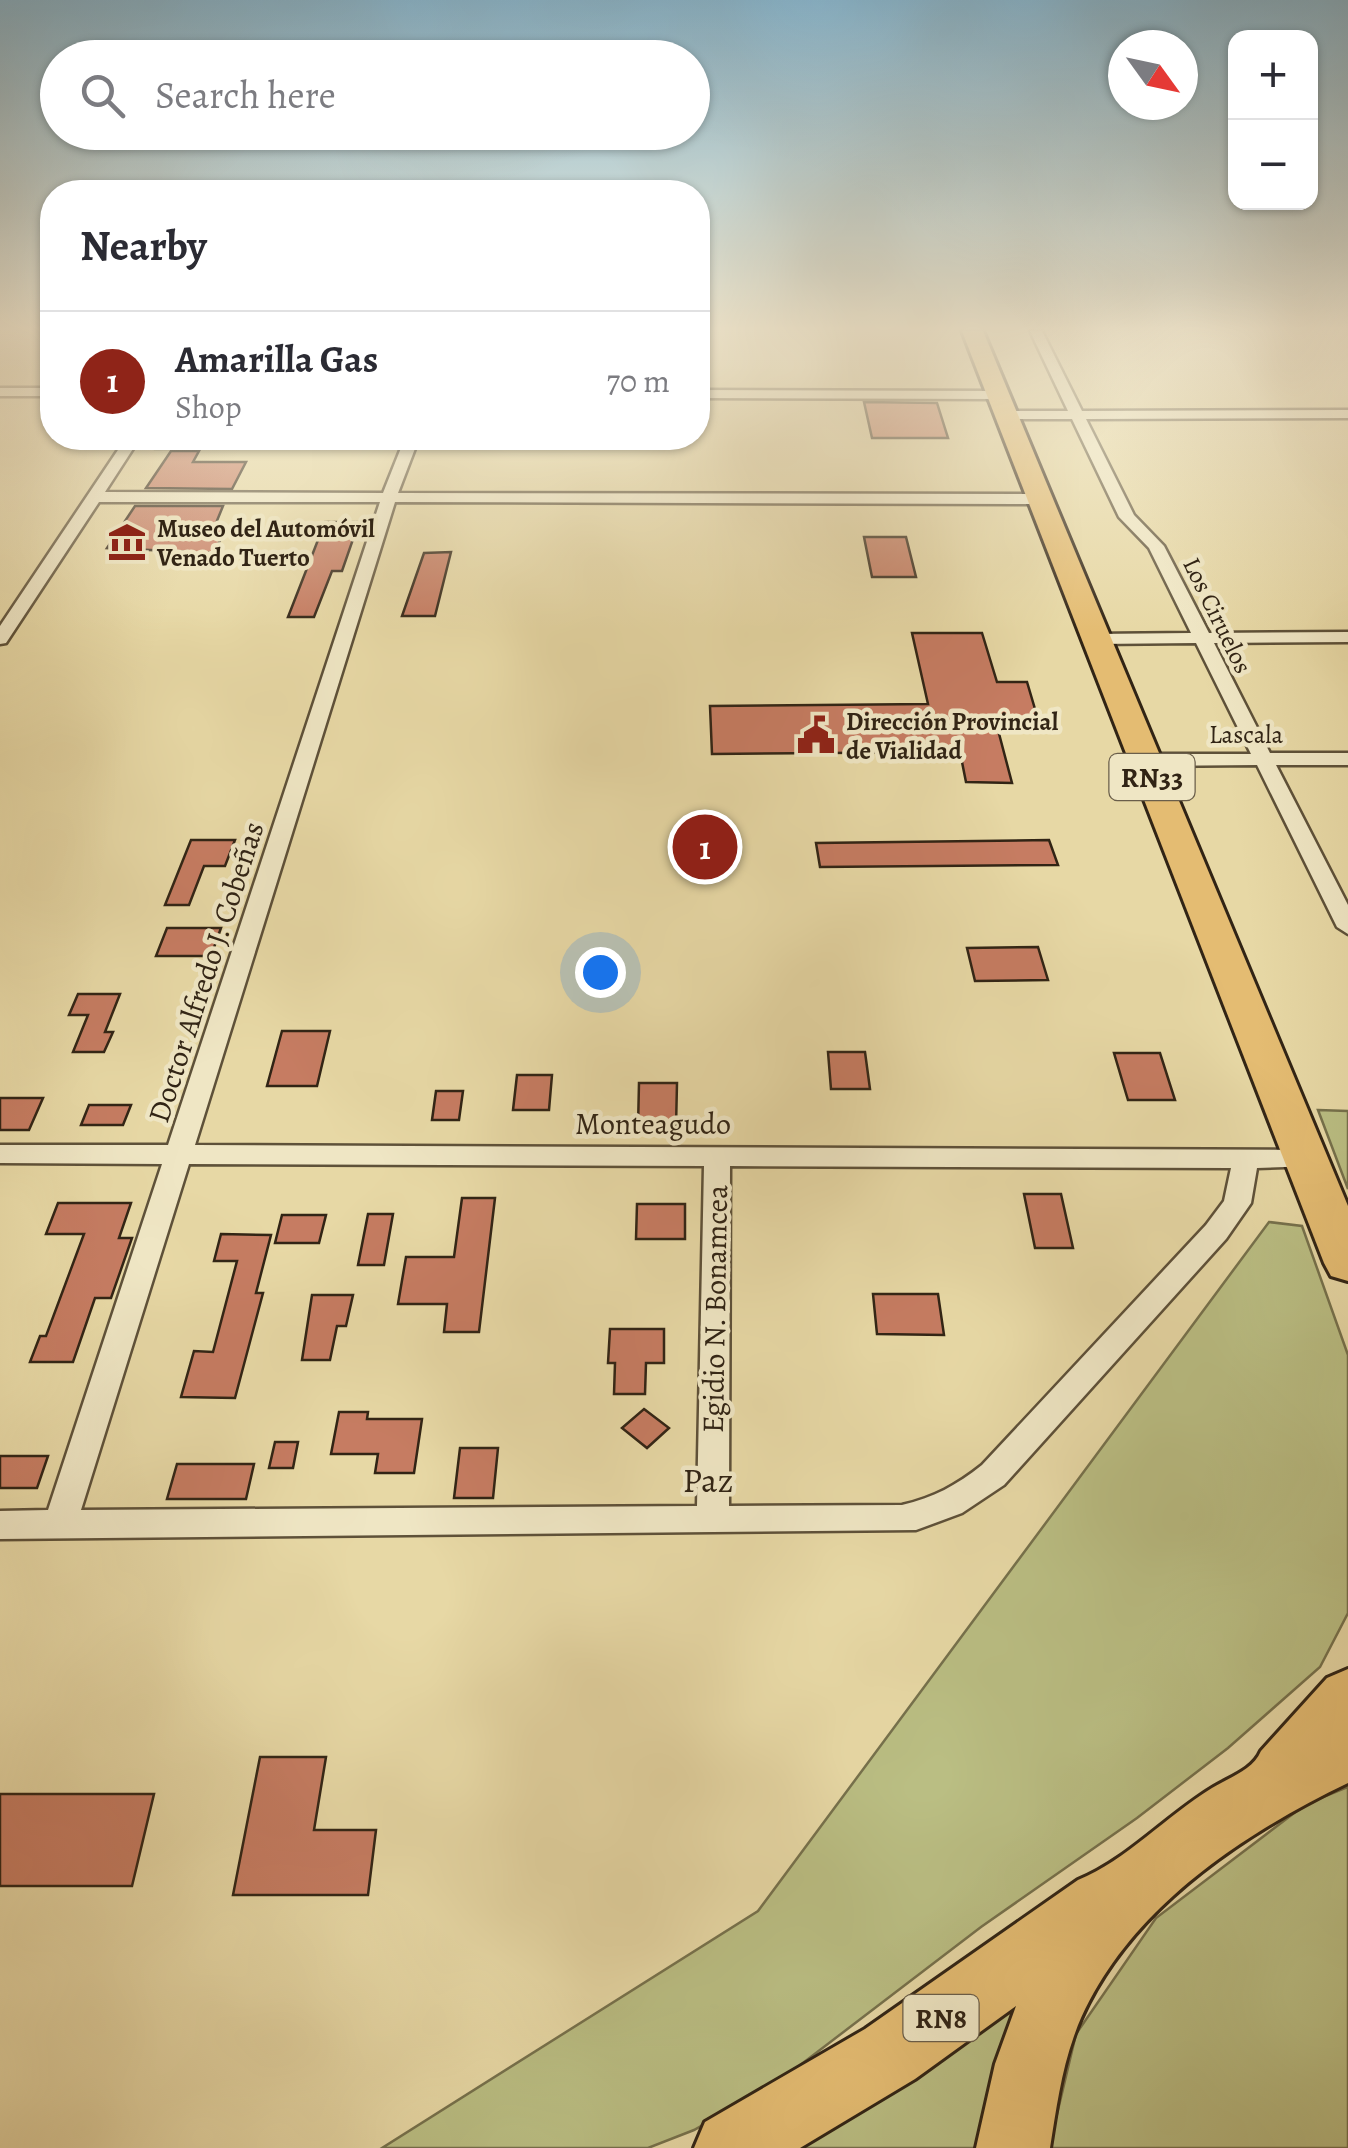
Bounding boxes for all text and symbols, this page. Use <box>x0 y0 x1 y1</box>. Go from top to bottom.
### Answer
north arrow <box>1108 30 1198 120</box>
map controls <box>1228 30 1318 210</box>
button: + <box>1228 30 1318 120</box>
search box <box>40 40 710 150</box>
icon: search <box>75 68 130 123</box>
text: Search here <box>155 69 336 121</box>
button: − <box>1228 120 1318 210</box>
text: Nearby <box>80 217 207 274</box>
text: Amarilla Gas <box>175 333 378 385</box>
text: 1 <box>107 359 118 403</box>
text: 70 m <box>607 359 670 403</box>
text: Shop <box>175 385 242 429</box>
place label: Museo del Automóvil Venado Tuerto <box>156 512 375 575</box>
museum icon: Museo del Automóvil Venado Tuerto <box>106 521 148 563</box>
street label: Los Ciruelos <box>1174 552 1260 679</box>
place label: Dirección Provincial de Vialidad <box>846 705 1059 768</box>
public building icon: Dirección Provincial de Vialidad <box>795 714 837 756</box>
street label: Lascala <box>1209 718 1283 752</box>
road number: RN33 <box>1110 754 1194 800</box>
pin: 1 <box>672 810 738 884</box>
street label: Doctor Alfredo J. Cobeñas <box>138 817 274 1127</box>
your location <box>575 947 626 998</box>
street label: Monteagudo <box>575 1104 731 1144</box>
street label: Egidio N. Bonamcea <box>693 1185 737 1433</box>
street label: Paz <box>683 1456 734 1504</box>
road number: RN8 <box>904 1995 978 2041</box>

